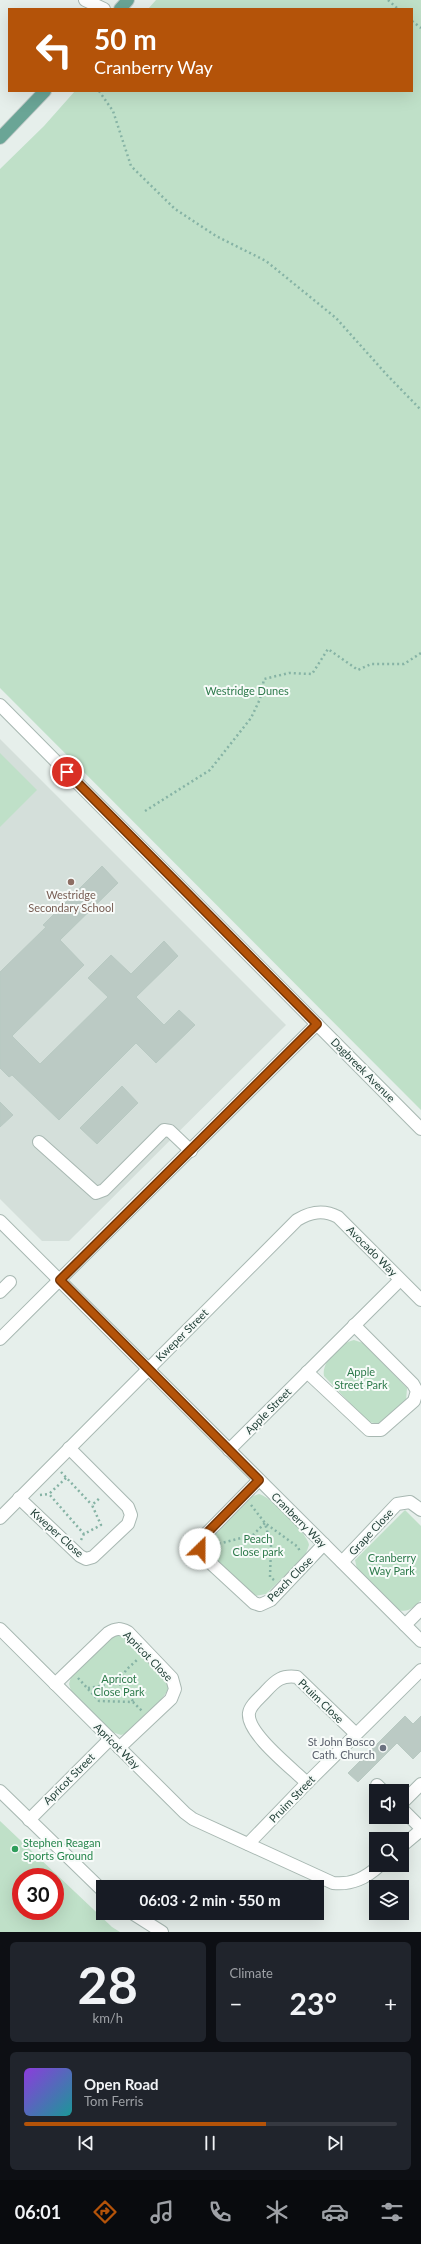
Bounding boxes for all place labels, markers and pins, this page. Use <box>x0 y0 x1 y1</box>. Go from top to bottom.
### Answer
pin <box>50 755 84 789</box>
marker: Westridge Secondary School <box>66 877 76 887</box>
place label: Westridge Secondary School <box>28 888 114 914</box>
place label: St John Bosco Cath. Church <box>308 1735 375 1761</box>
marker: St John Bosco Cath. Church <box>378 1743 388 1753</box>
place label: Stephen Reagan Sports Ground <box>23 1836 101 1862</box>
marker: Stephen Reagan Sports Ground <box>10 1844 20 1854</box>

